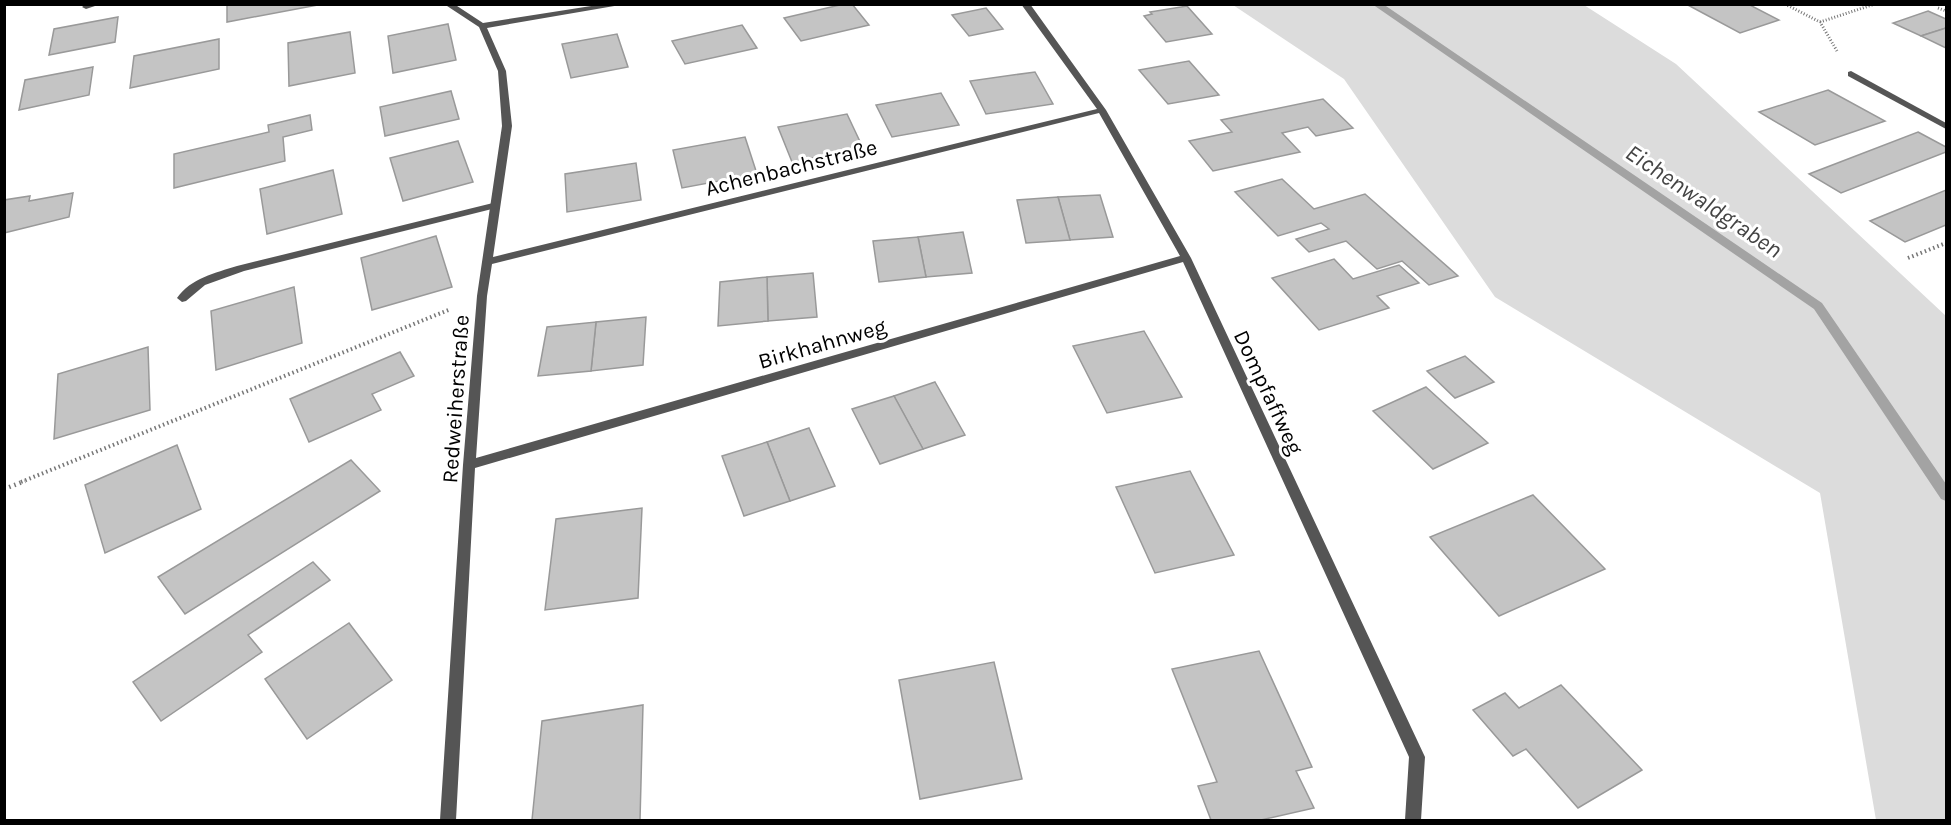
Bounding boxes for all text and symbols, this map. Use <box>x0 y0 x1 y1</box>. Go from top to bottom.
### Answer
street label: Achenbachstraße <box>703 134 880 202</box>
water label: Eichenwaldgraben <box>1620 138 1788 264</box>
street label: Birkhahnweg <box>755 313 890 375</box>
street label: Redweiherstraße <box>437 314 475 484</box>
street label: Dompfaffweg <box>1228 326 1309 459</box>

